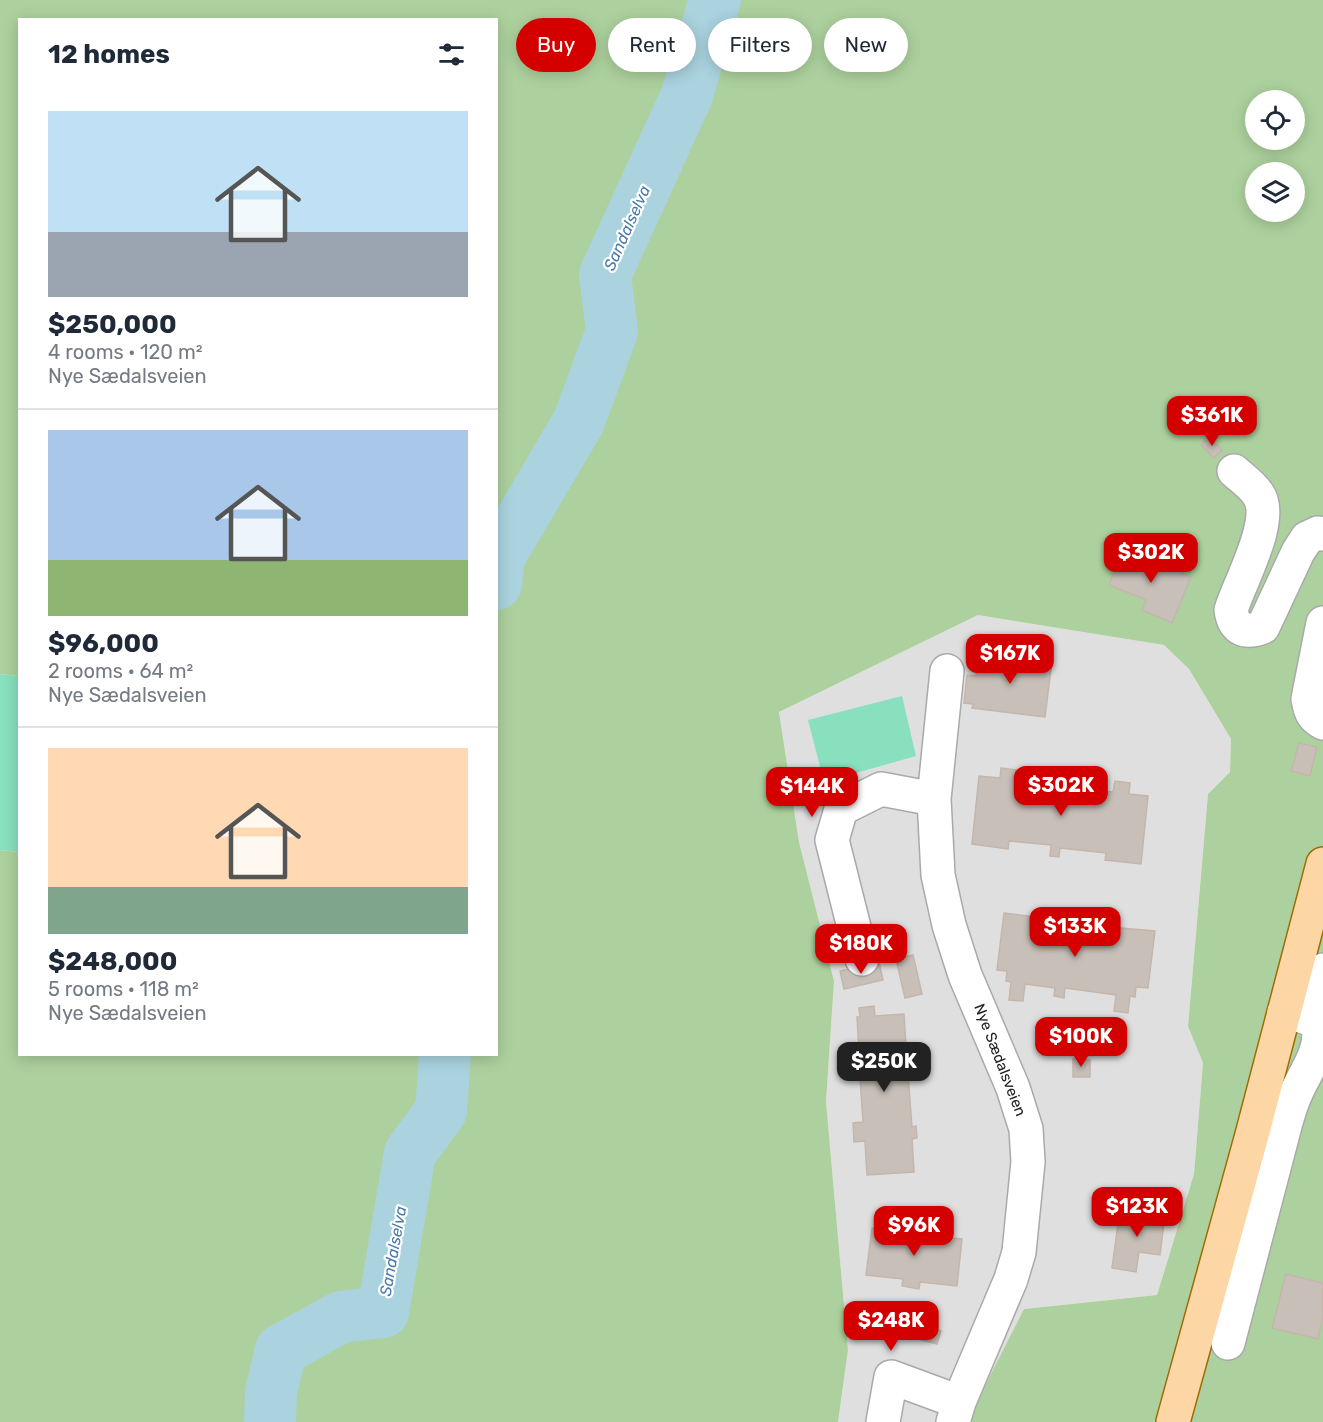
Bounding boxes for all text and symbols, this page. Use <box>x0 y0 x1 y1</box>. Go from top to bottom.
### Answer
chip: Buy <box>516 18 596 72</box>
chip: Rent <box>608 18 696 72</box>
chip: Filters <box>708 18 812 72</box>
chip: New <box>824 18 908 72</box>
icon: filters <box>435 38 468 71</box>
text: 12 homes <box>48 39 170 70</box>
map controls <box>1245 90 1305 222</box>
button: locate <box>1245 90 1305 150</box>
icon: home <box>204 150 312 258</box>
button: layers <box>1245 162 1305 222</box>
water label: Sandalselva <box>600 183 654 273</box>
text: $250,000 <box>48 309 177 340</box>
text: 4 rooms · 120 m² <box>48 340 203 364</box>
text: Nye Sædalsveien <box>48 364 207 388</box>
pin: $361K <box>1170 396 1254 447</box>
text: $361K <box>1181 403 1243 427</box>
icon: home <box>204 469 312 577</box>
pin: $302K <box>1109 533 1193 584</box>
text: $302K <box>1118 540 1184 564</box>
text: $96,000 <box>48 628 159 659</box>
pin: $167K <box>968 634 1052 685</box>
text: $167K <box>980 641 1040 665</box>
text: 2 rooms · 64 m² <box>48 659 193 683</box>
text: Nye Sædalsveien <box>48 683 207 707</box>
pin: $302K <box>1019 766 1103 817</box>
pin: $144K <box>770 767 854 818</box>
text: $302K <box>1028 773 1094 797</box>
text: $144K <box>780 774 844 798</box>
icon: home <box>204 787 312 895</box>
pin: $133K <box>1033 907 1117 958</box>
text: $133K <box>1044 914 1106 938</box>
pin: $180K <box>819 924 903 975</box>
text: $180K <box>829 931 893 955</box>
text: $248,000 <box>48 946 177 977</box>
text: 5 rooms · 118 m² <box>48 977 199 1001</box>
text: Nye Sædalsveien <box>48 1001 207 1025</box>
street label: Nye Sædalsveien <box>970 1001 1030 1119</box>
pin: $100K <box>1039 1017 1123 1068</box>
text: $100K <box>1049 1024 1113 1048</box>
pin: $250K <box>842 1042 926 1093</box>
text: $250K <box>851 1049 917 1073</box>
pin: $123K <box>1095 1187 1179 1238</box>
text: $123K <box>1106 1194 1168 1218</box>
water label: Sandalselva <box>376 1205 410 1297</box>
pin: $96K <box>878 1206 950 1257</box>
text: $96K <box>888 1213 940 1237</box>
pin: $248K <box>849 1301 933 1352</box>
text: $248K <box>858 1308 924 1332</box>

